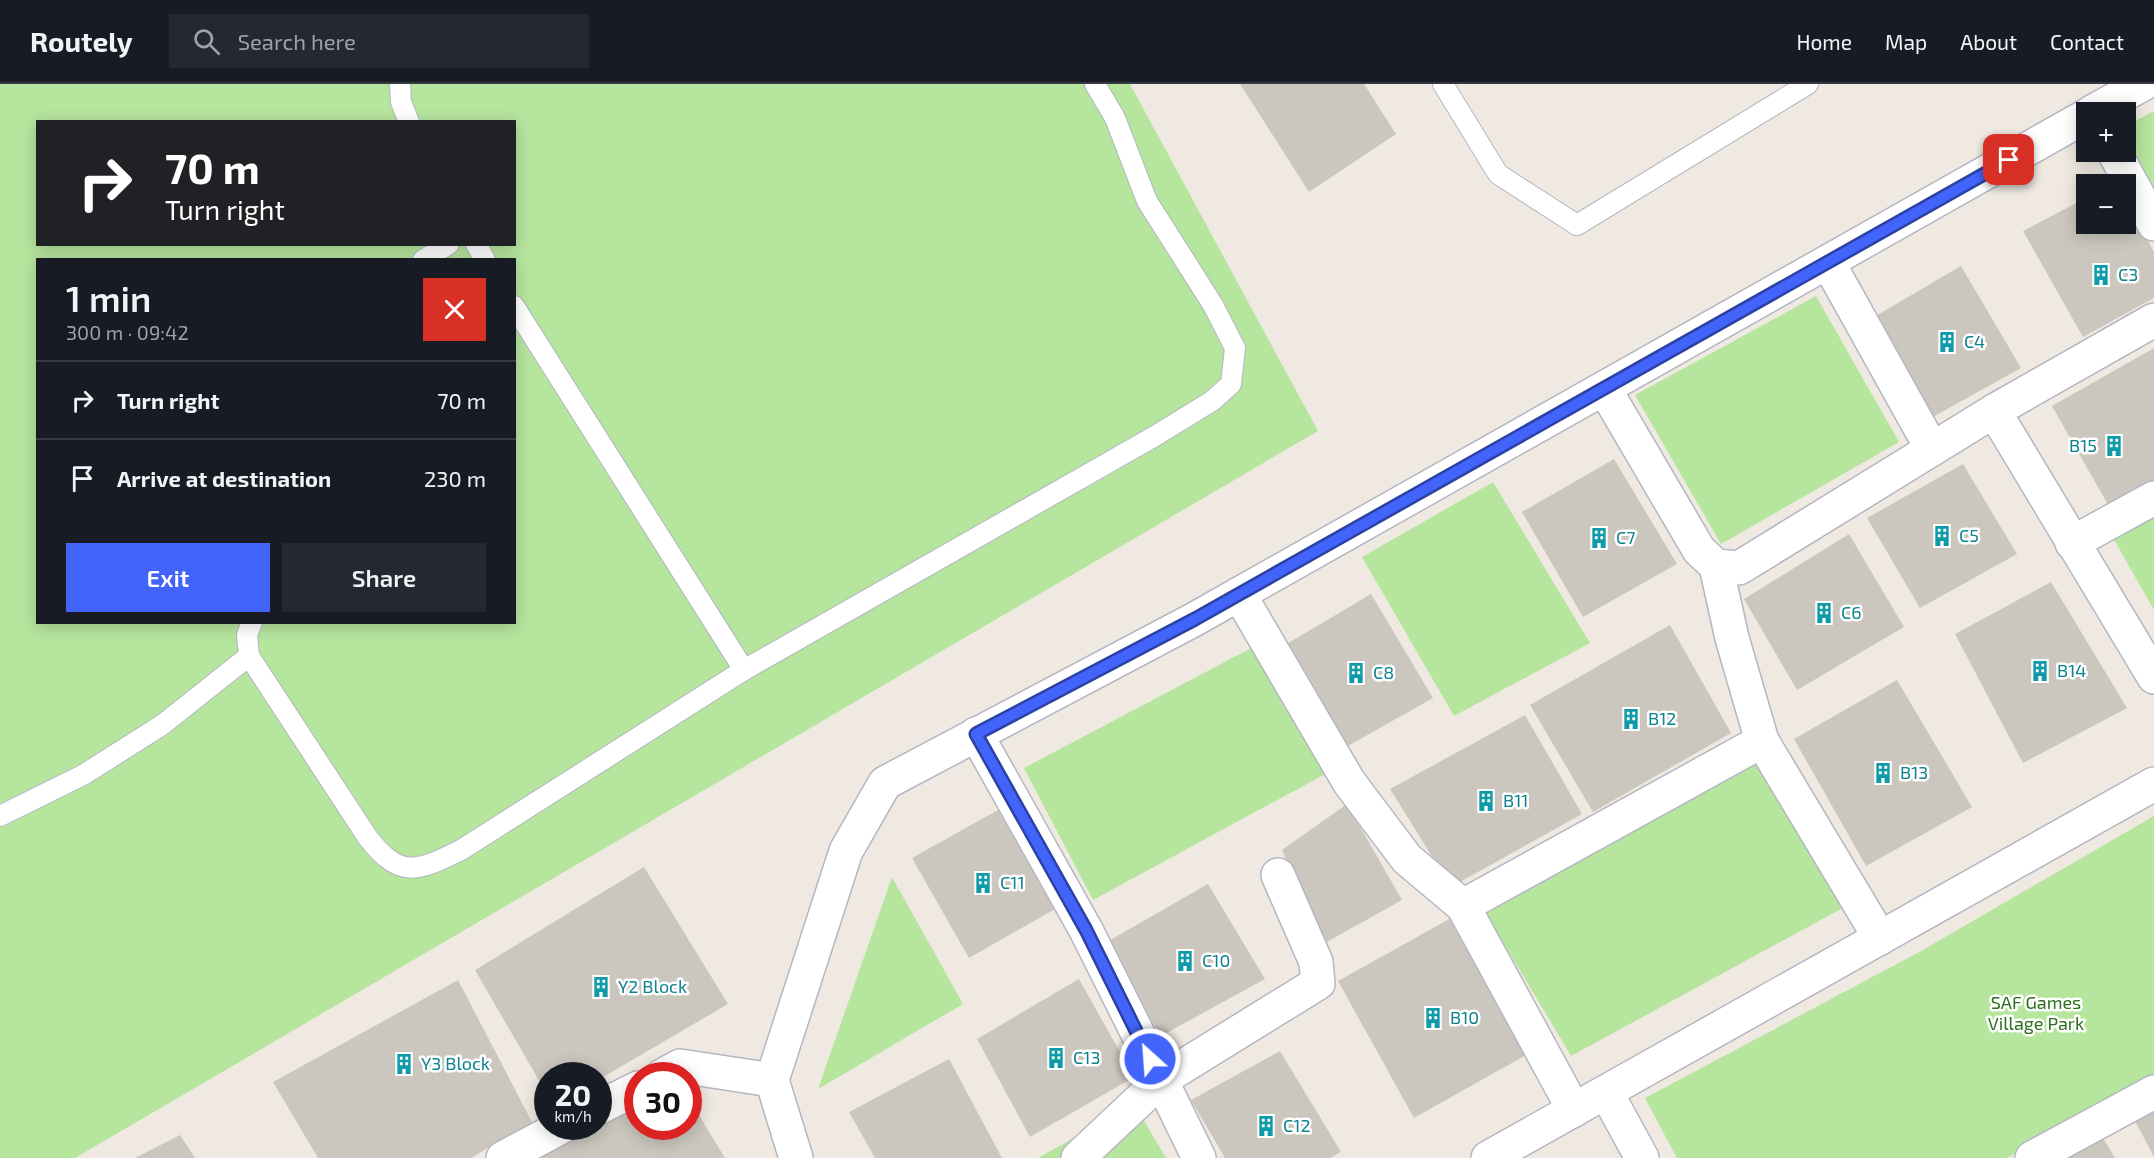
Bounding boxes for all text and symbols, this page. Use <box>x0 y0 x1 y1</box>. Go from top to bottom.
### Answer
search box <box>169 14 589 68</box>
text: Routely <box>30 24 133 58</box>
icon: search <box>190 25 223 58</box>
text: Search here <box>238 28 356 54</box>
text: Home <box>1796 29 1852 54</box>
text: Map <box>1885 29 1927 54</box>
text: About <box>1960 29 2017 54</box>
text: Contact <box>2050 29 2124 54</box>
map controls <box>2076 102 2136 234</box>
button: + <box>2076 102 2136 162</box>
pin <box>1983 134 2034 185</box>
text: 70 m <box>165 142 260 192</box>
icon: arrive <box>1992 143 2025 176</box>
icon: right <box>66 144 144 222</box>
button: − <box>2076 174 2136 234</box>
text: Turn right <box>165 193 285 225</box>
building icon: C3 <box>2089 263 2113 287</box>
place label: C3 <box>2118 263 2138 285</box>
text: 1 min <box>66 276 151 319</box>
button: close <box>423 278 486 341</box>
text: 300 m · 09:42 <box>66 320 189 344</box>
building icon: C4 <box>1935 330 1959 354</box>
place label: C4 <box>1964 330 1985 352</box>
icon: right <box>66 384 99 417</box>
text: Turn right <box>117 387 219 413</box>
text: 70 m <box>437 387 486 413</box>
place label: B15 <box>2069 434 2097 456</box>
building icon: B15 <box>2102 434 2126 458</box>
icon: arrive <box>66 462 99 495</box>
text: Arrive at destination <box>117 465 331 491</box>
text: 230 m <box>424 465 486 491</box>
building icon: C5 <box>1930 524 1954 548</box>
place label: C5 <box>1959 524 1979 546</box>
building icon: C7 <box>1587 526 1611 550</box>
place label: C7 <box>1616 526 1635 548</box>
button: Exit <box>66 543 270 612</box>
button: Share <box>282 543 486 612</box>
building icon: C6 <box>1812 601 1836 625</box>
place label: C6 <box>1841 601 1862 623</box>
building icon: B14 <box>2028 659 2052 683</box>
place label: B14 <box>2057 659 2086 681</box>
building icon: C8 <box>1344 661 1368 685</box>
place label: C8 <box>1373 661 1394 683</box>
building icon: B12 <box>1619 707 1643 731</box>
place label: B12 <box>1648 707 1676 729</box>
building icon: B13 <box>1871 761 1895 785</box>
place label: B13 <box>1900 761 1928 783</box>
building icon: B11 <box>1474 789 1498 813</box>
place label: B11 <box>1503 789 1529 811</box>
building icon: C11 <box>971 871 995 895</box>
place label: C11 <box>1000 871 1025 893</box>
building icon: C10 <box>1173 949 1197 973</box>
place label: C10 <box>1202 949 1230 971</box>
building icon: Y2 Block <box>589 975 613 999</box>
place label: Y2 Block <box>618 975 687 997</box>
park label: SAF Games Village Park <box>1988 991 2084 1034</box>
building icon: B10 <box>1421 1006 1445 1030</box>
place label: B10 <box>1450 1006 1479 1028</box>
position arrow <box>1118 1027 1182 1091</box>
building icon: C13 <box>1044 1046 1068 1070</box>
place label: C13 <box>1073 1046 1100 1068</box>
building icon: Y3 Block <box>392 1052 416 1076</box>
place label: Y3 Block <box>421 1052 490 1074</box>
speed limit sign: 30 <box>624 1062 702 1140</box>
text: 20 <box>555 1076 591 1112</box>
text: km/h <box>554 1107 592 1125</box>
building icon: C12 <box>1254 1114 1278 1138</box>
place label: C12 <box>1283 1114 1311 1136</box>

